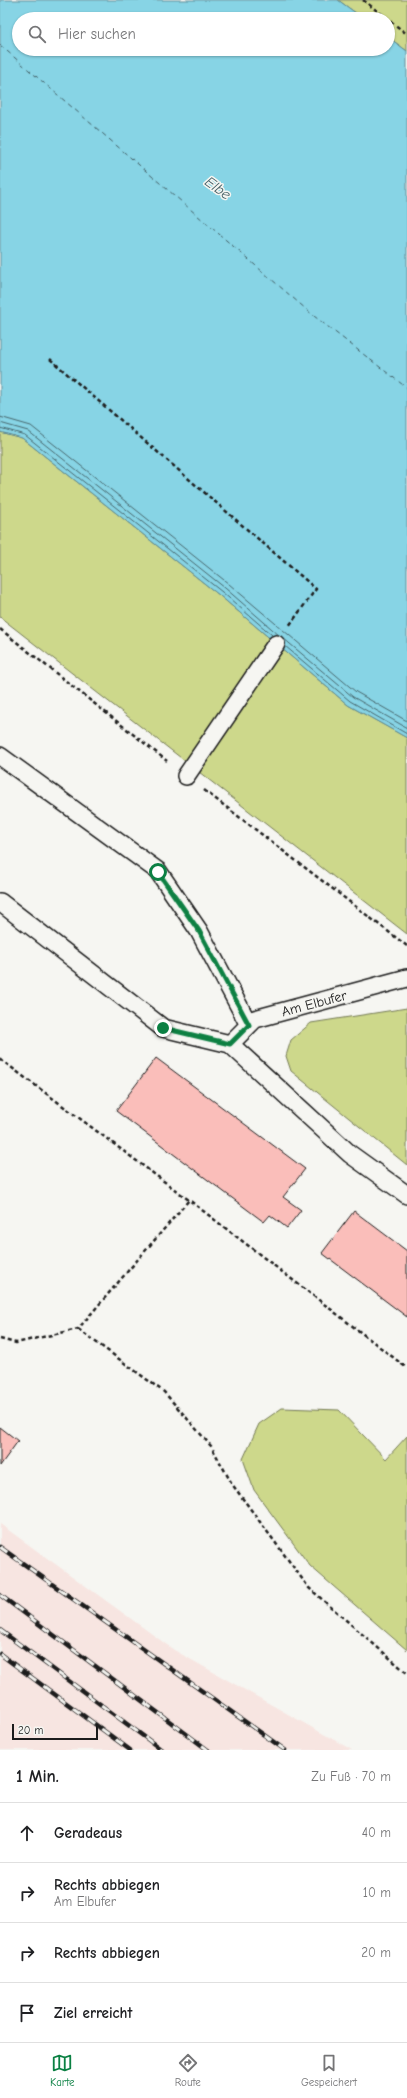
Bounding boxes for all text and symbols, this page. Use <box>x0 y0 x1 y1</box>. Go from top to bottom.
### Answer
search box <box>12 12 395 56</box>
icon: search <box>26 23 48 45</box>
text: Hier suchen <box>58 25 136 43</box>
water label: Elbe <box>201 172 235 204</box>
route start <box>149 863 167 881</box>
street label: Am Elbufer <box>280 987 349 1020</box>
route end <box>154 1019 172 1037</box>
scale bar <box>12 1722 98 1741</box>
text: 20 m <box>18 1724 43 1737</box>
text: 1 Min. <box>16 1767 59 1786</box>
text: Zu Fuß · 70 m <box>311 1769 391 1784</box>
icon: ahead <box>16 1822 38 1844</box>
text: Geradeaus <box>54 1824 122 1842</box>
text: 40 m <box>362 1825 391 1840</box>
text: Rechts abbiegen <box>54 1876 160 1894</box>
icon: right <box>16 1882 38 1904</box>
text: 10 m <box>363 1885 391 1900</box>
text: Am Elbufer <box>54 1894 116 1909</box>
icon: right <box>16 1942 38 1964</box>
text: Rechts abbiegen <box>54 1944 160 1962</box>
text: 20 m <box>361 1945 391 1960</box>
icon: arrive <box>16 2002 38 2024</box>
text: Ziel erreicht <box>54 2004 132 2022</box>
tab: Karte <box>50 2052 75 2089</box>
tab: Route <box>175 2052 201 2089</box>
tab: Gespeichert <box>301 2052 357 2089</box>

